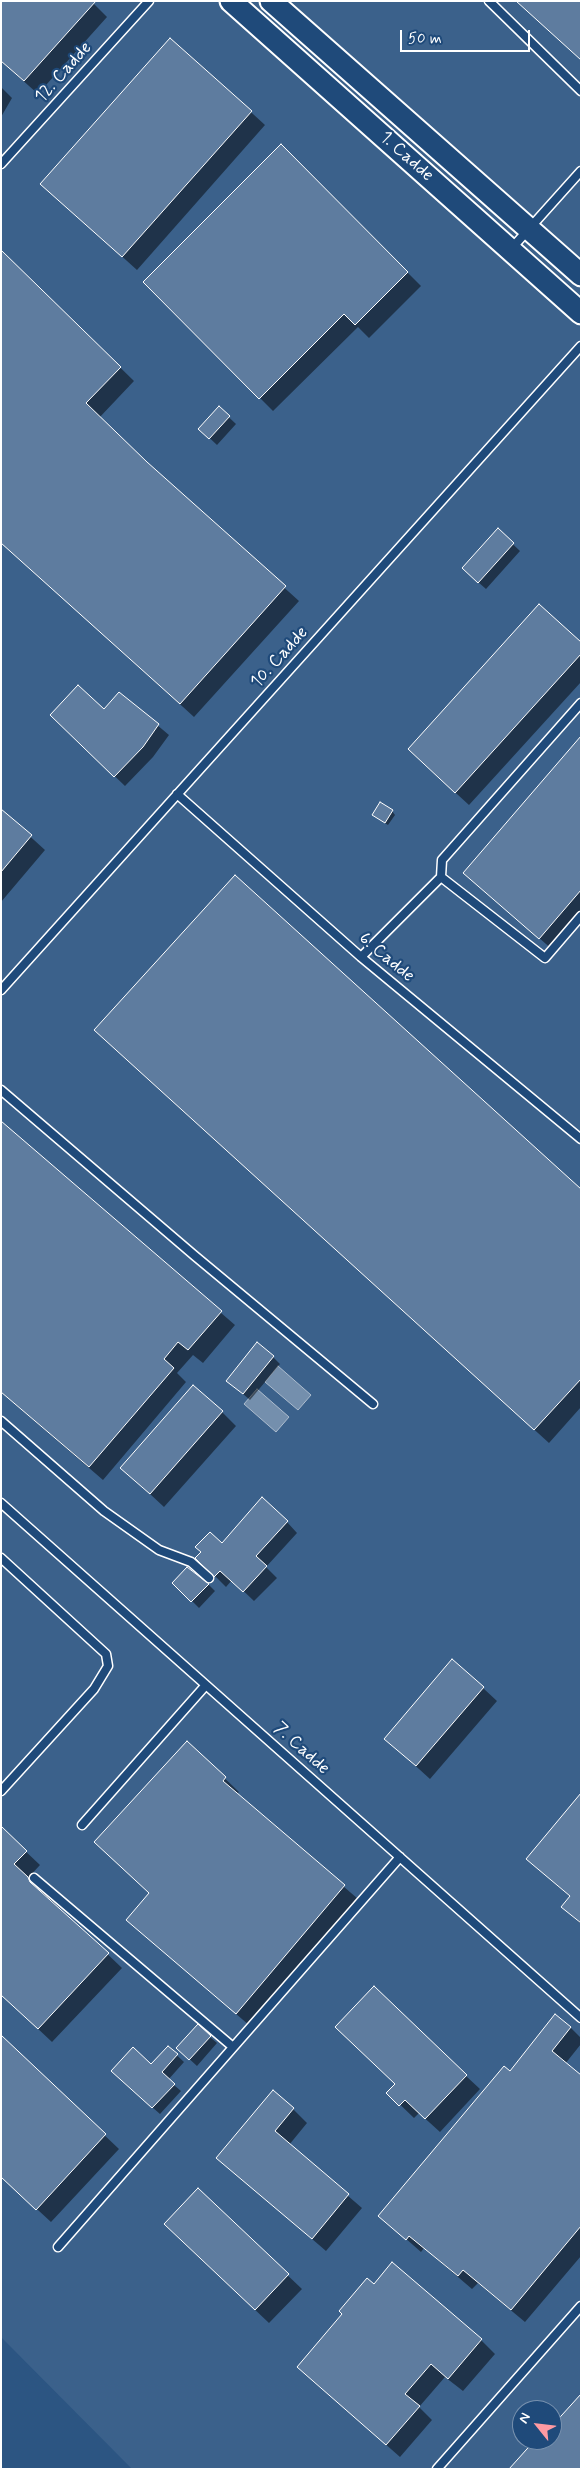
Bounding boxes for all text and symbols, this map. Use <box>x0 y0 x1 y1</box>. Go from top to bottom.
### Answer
scale bar <box>402 20 532 52</box>
text: 50 m <box>408 29 442 49</box>
street label: 12. Cadde <box>31 38 97 108</box>
street label: 1. Cadde <box>375 127 437 187</box>
street label: 10. Cadde <box>247 623 313 693</box>
street label: 6. Cadde <box>354 928 418 988</box>
street label: 7. Cadde <box>268 1718 334 1780</box>
north arrow <box>512 2400 562 2450</box>
text: N <box>515 2410 535 2427</box>

